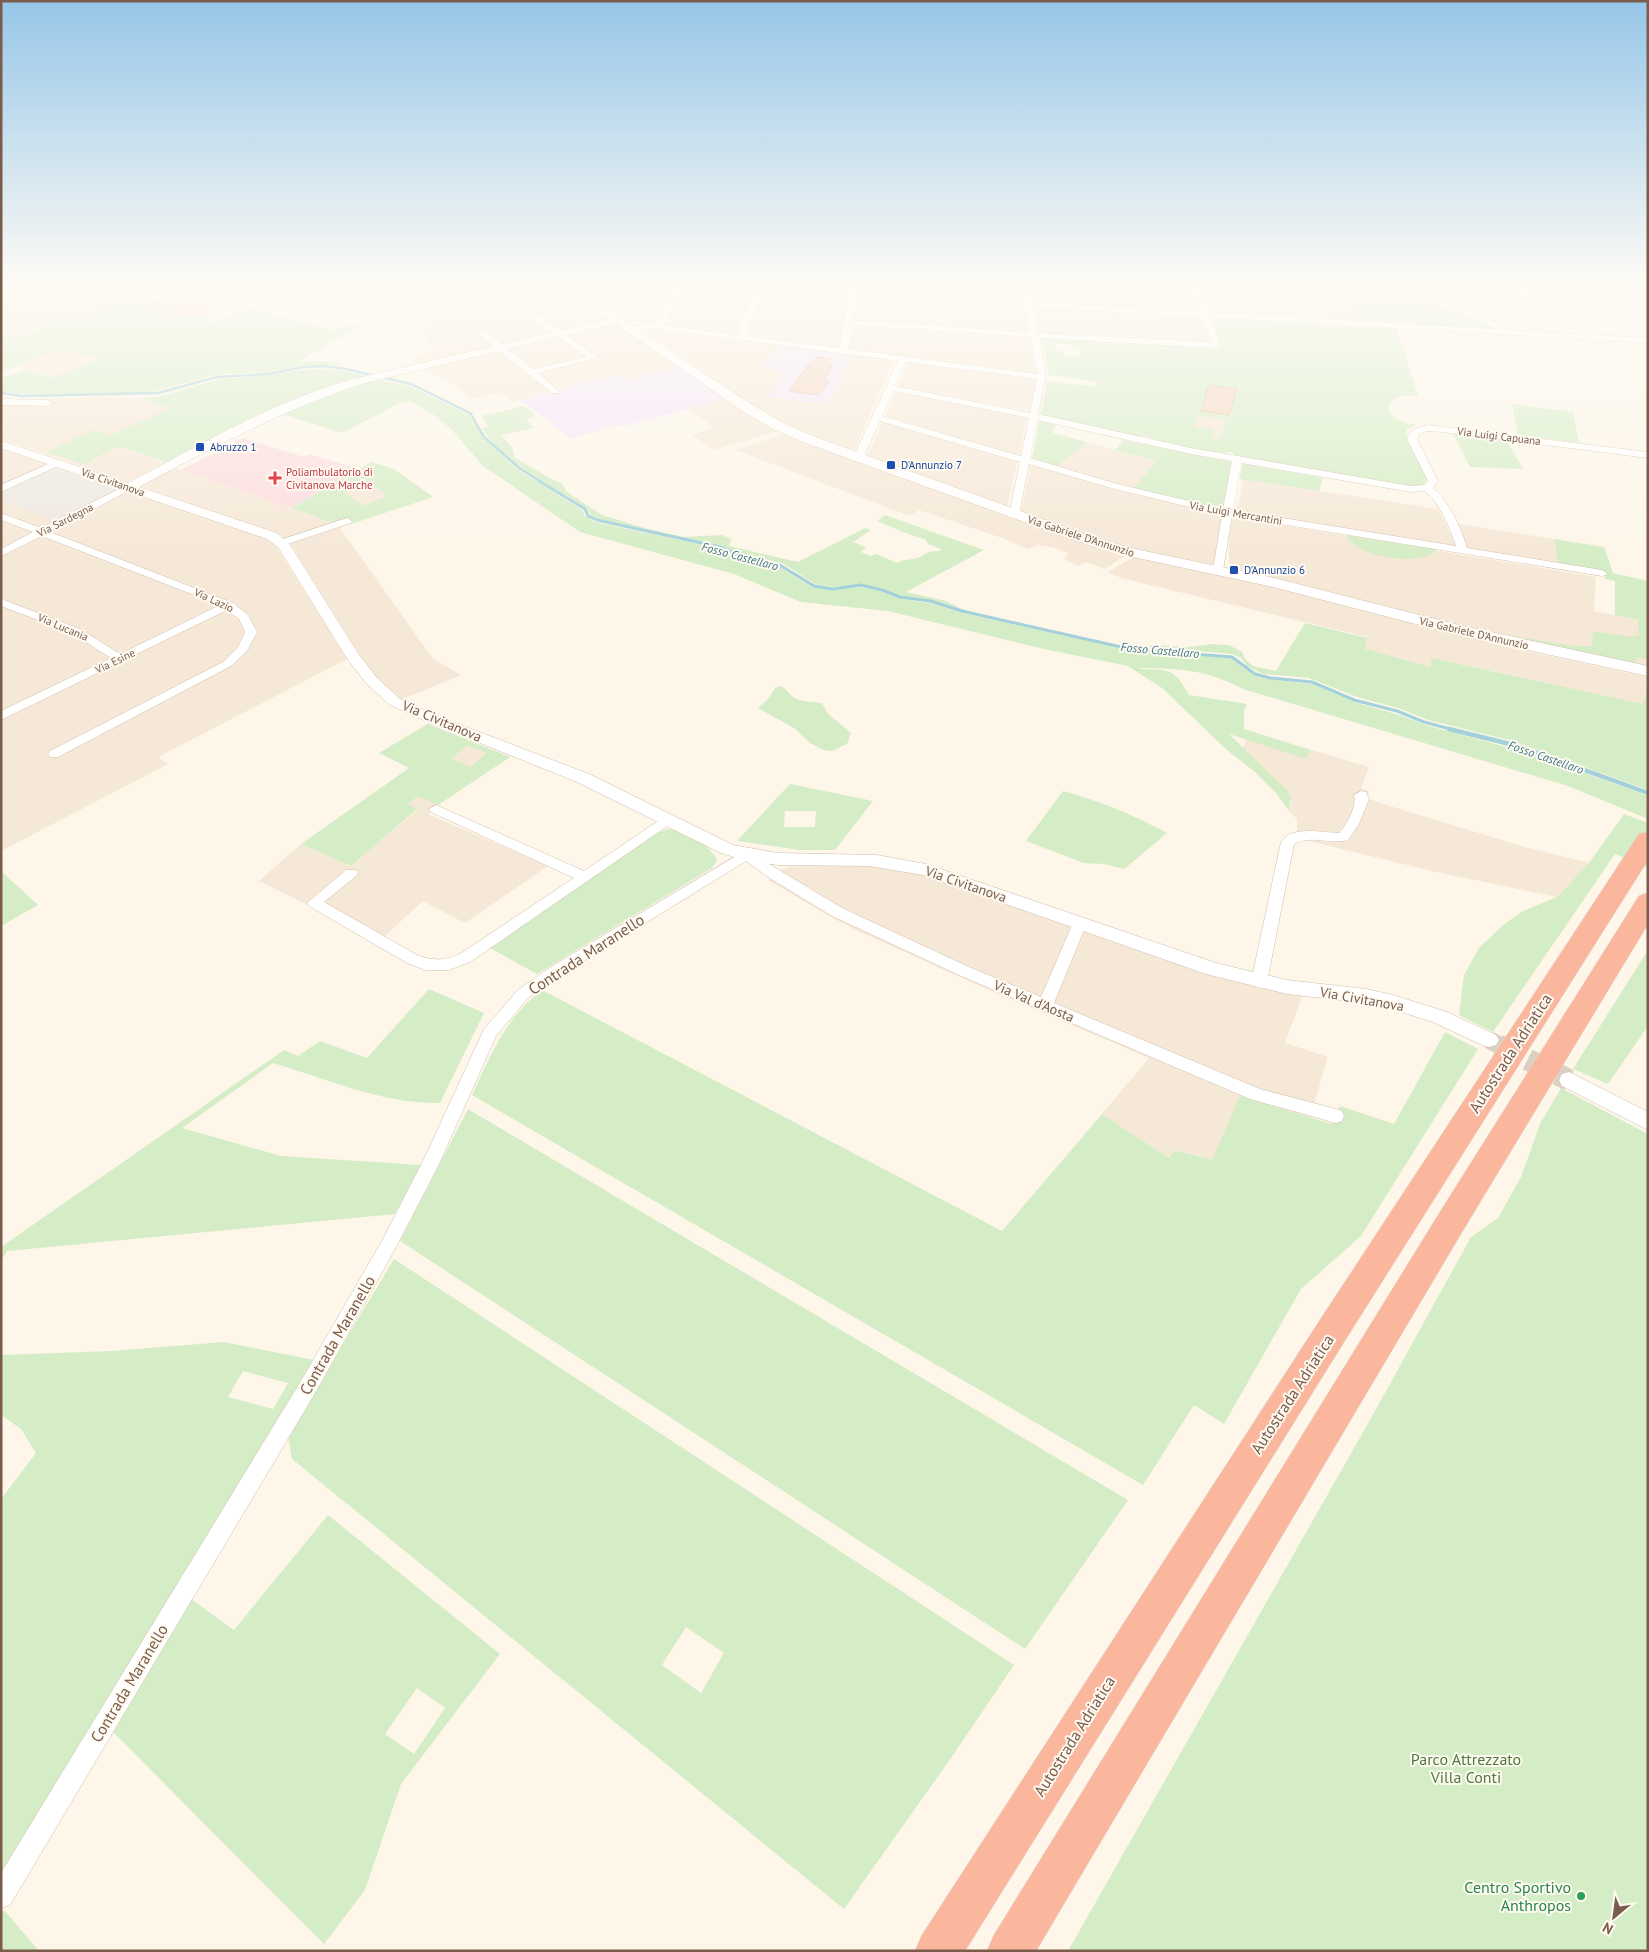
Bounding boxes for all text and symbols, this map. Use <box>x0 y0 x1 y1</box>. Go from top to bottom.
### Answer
street label: Via Luigi Capuana <box>1455 424 1542 448</box>
place label: Abruzzo 1 <box>210 440 257 454</box>
marker: Abruzzo 1 <box>194 441 206 453</box>
place label: D'Annunzio 7 <box>901 458 962 472</box>
marker: D'Annunzio 7 <box>885 459 897 471</box>
street label: Via Civitanova <box>78 464 147 499</box>
place label: Poliambulatorio di Civitanova Marche <box>286 465 373 492</box>
marker: Poliambulatorio di Civitanova Marche <box>268 471 282 485</box>
street label: Via Luigi Mercantini <box>1188 498 1283 528</box>
street label: Via Sardegna <box>34 500 96 541</box>
street label: Via Gabriele D'Annunzio <box>1025 512 1136 560</box>
water label: Fosso Castellaro <box>700 539 780 573</box>
place label: D'Annunzio 6 <box>1244 563 1305 577</box>
marker: D'Annunzio 6 <box>1228 564 1240 576</box>
street label: Via Lazio <box>191 584 236 615</box>
street label: Via Lucania <box>35 610 91 644</box>
street label: Via Gabriele D'Annunzio <box>1417 613 1530 652</box>
water label: Fosso Castellaro <box>1120 639 1200 661</box>
street label: Via Esine <box>92 645 138 677</box>
street label: Via Civitanova <box>398 696 485 746</box>
water label: Fosso Castellaro <box>1506 737 1586 777</box>
street label: Via Civitanova <box>922 861 1009 906</box>
street label: Contrada Maranello <box>524 909 648 999</box>
street label: Via Val d'Aosta <box>990 976 1077 1026</box>
street label: Via Civitanova <box>1318 983 1405 1015</box>
street label: Autostrada Adriatica <box>1464 990 1556 1116</box>
street label: Contrada Maranello <box>295 1272 379 1398</box>
street label: Autostrada Adriatica <box>1246 1331 1338 1457</box>
street label: Contrada Maranello <box>86 1620 172 1746</box>
street label: Autostrada Adriatica <box>1029 1672 1119 1800</box>
park label: Parco Attrezzato Villa Conti <box>1411 1749 1521 1787</box>
place label: Centro Sportivo Anthropos <box>1464 1877 1571 1915</box>
marker: Centro Sportivo Anthropos <box>1575 1890 1587 1902</box>
north arrow <box>1589 1892 1639 1942</box>
text: N <box>1599 1918 1616 1938</box>

